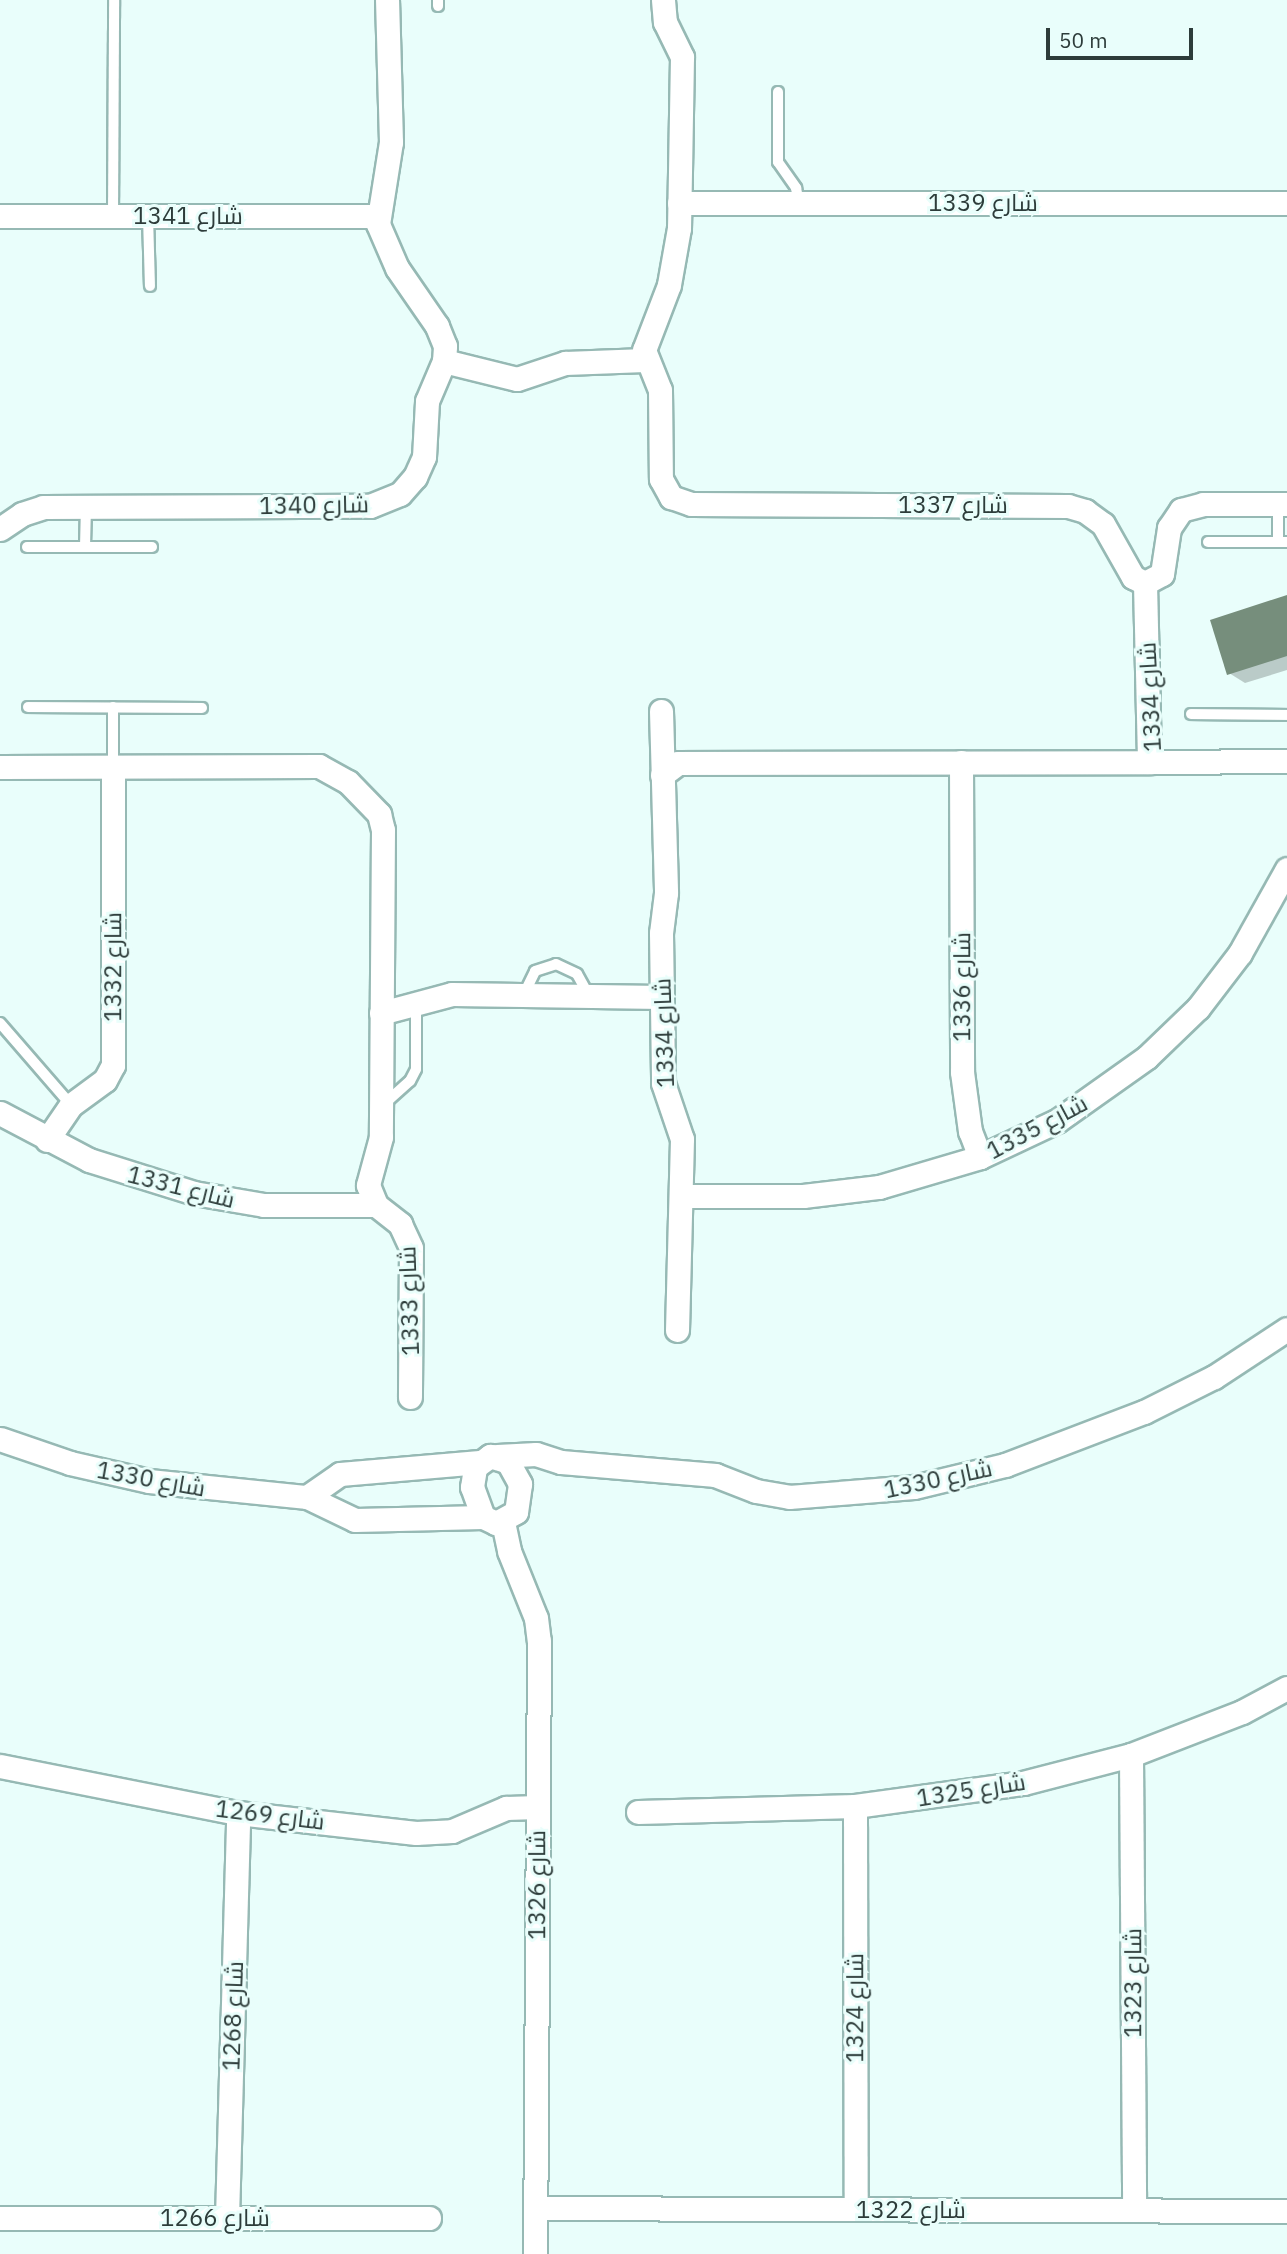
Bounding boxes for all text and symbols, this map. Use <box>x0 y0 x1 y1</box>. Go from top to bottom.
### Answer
scale bar <box>1049 14 1196 58</box>
text: 50 m <box>1059 26 1108 54</box>
street label: شارع 1339 <box>928 189 1038 217</box>
street label: شارع 1341 <box>133 202 243 230</box>
street label: شارع 1340 <box>259 490 369 520</box>
street label: شارع 1337 <box>898 491 1008 519</box>
street label: شارع 1334 <box>1133 641 1167 753</box>
street label: شارع 1332 <box>99 912 127 1022</box>
street label: شارع 1336 <box>948 932 976 1042</box>
street label: شارع 1334 <box>648 978 680 1088</box>
street label: شارع 1335 <box>982 1089 1092 1165</box>
street label: شارع 1331 <box>124 1160 238 1214</box>
street label: شارع 1333 <box>393 1246 425 1356</box>
street label: شارع 1330 <box>881 1454 995 1504</box>
street label: شارع 1330 <box>94 1455 208 1503</box>
street label: شارع 1325 <box>915 1767 1027 1813</box>
street label: شارع 1269 <box>214 1794 326 1836</box>
street label: شارع 1326 <box>523 1830 551 1940</box>
street label: شارع 1323 <box>1119 1928 1147 2038</box>
street label: شارع 1324 <box>841 1953 869 2063</box>
street label: شارع 1268 <box>217 1961 249 2071</box>
street label: شارع 1322 <box>856 2196 966 2224</box>
street label: شارع 1266 <box>160 2204 270 2232</box>

